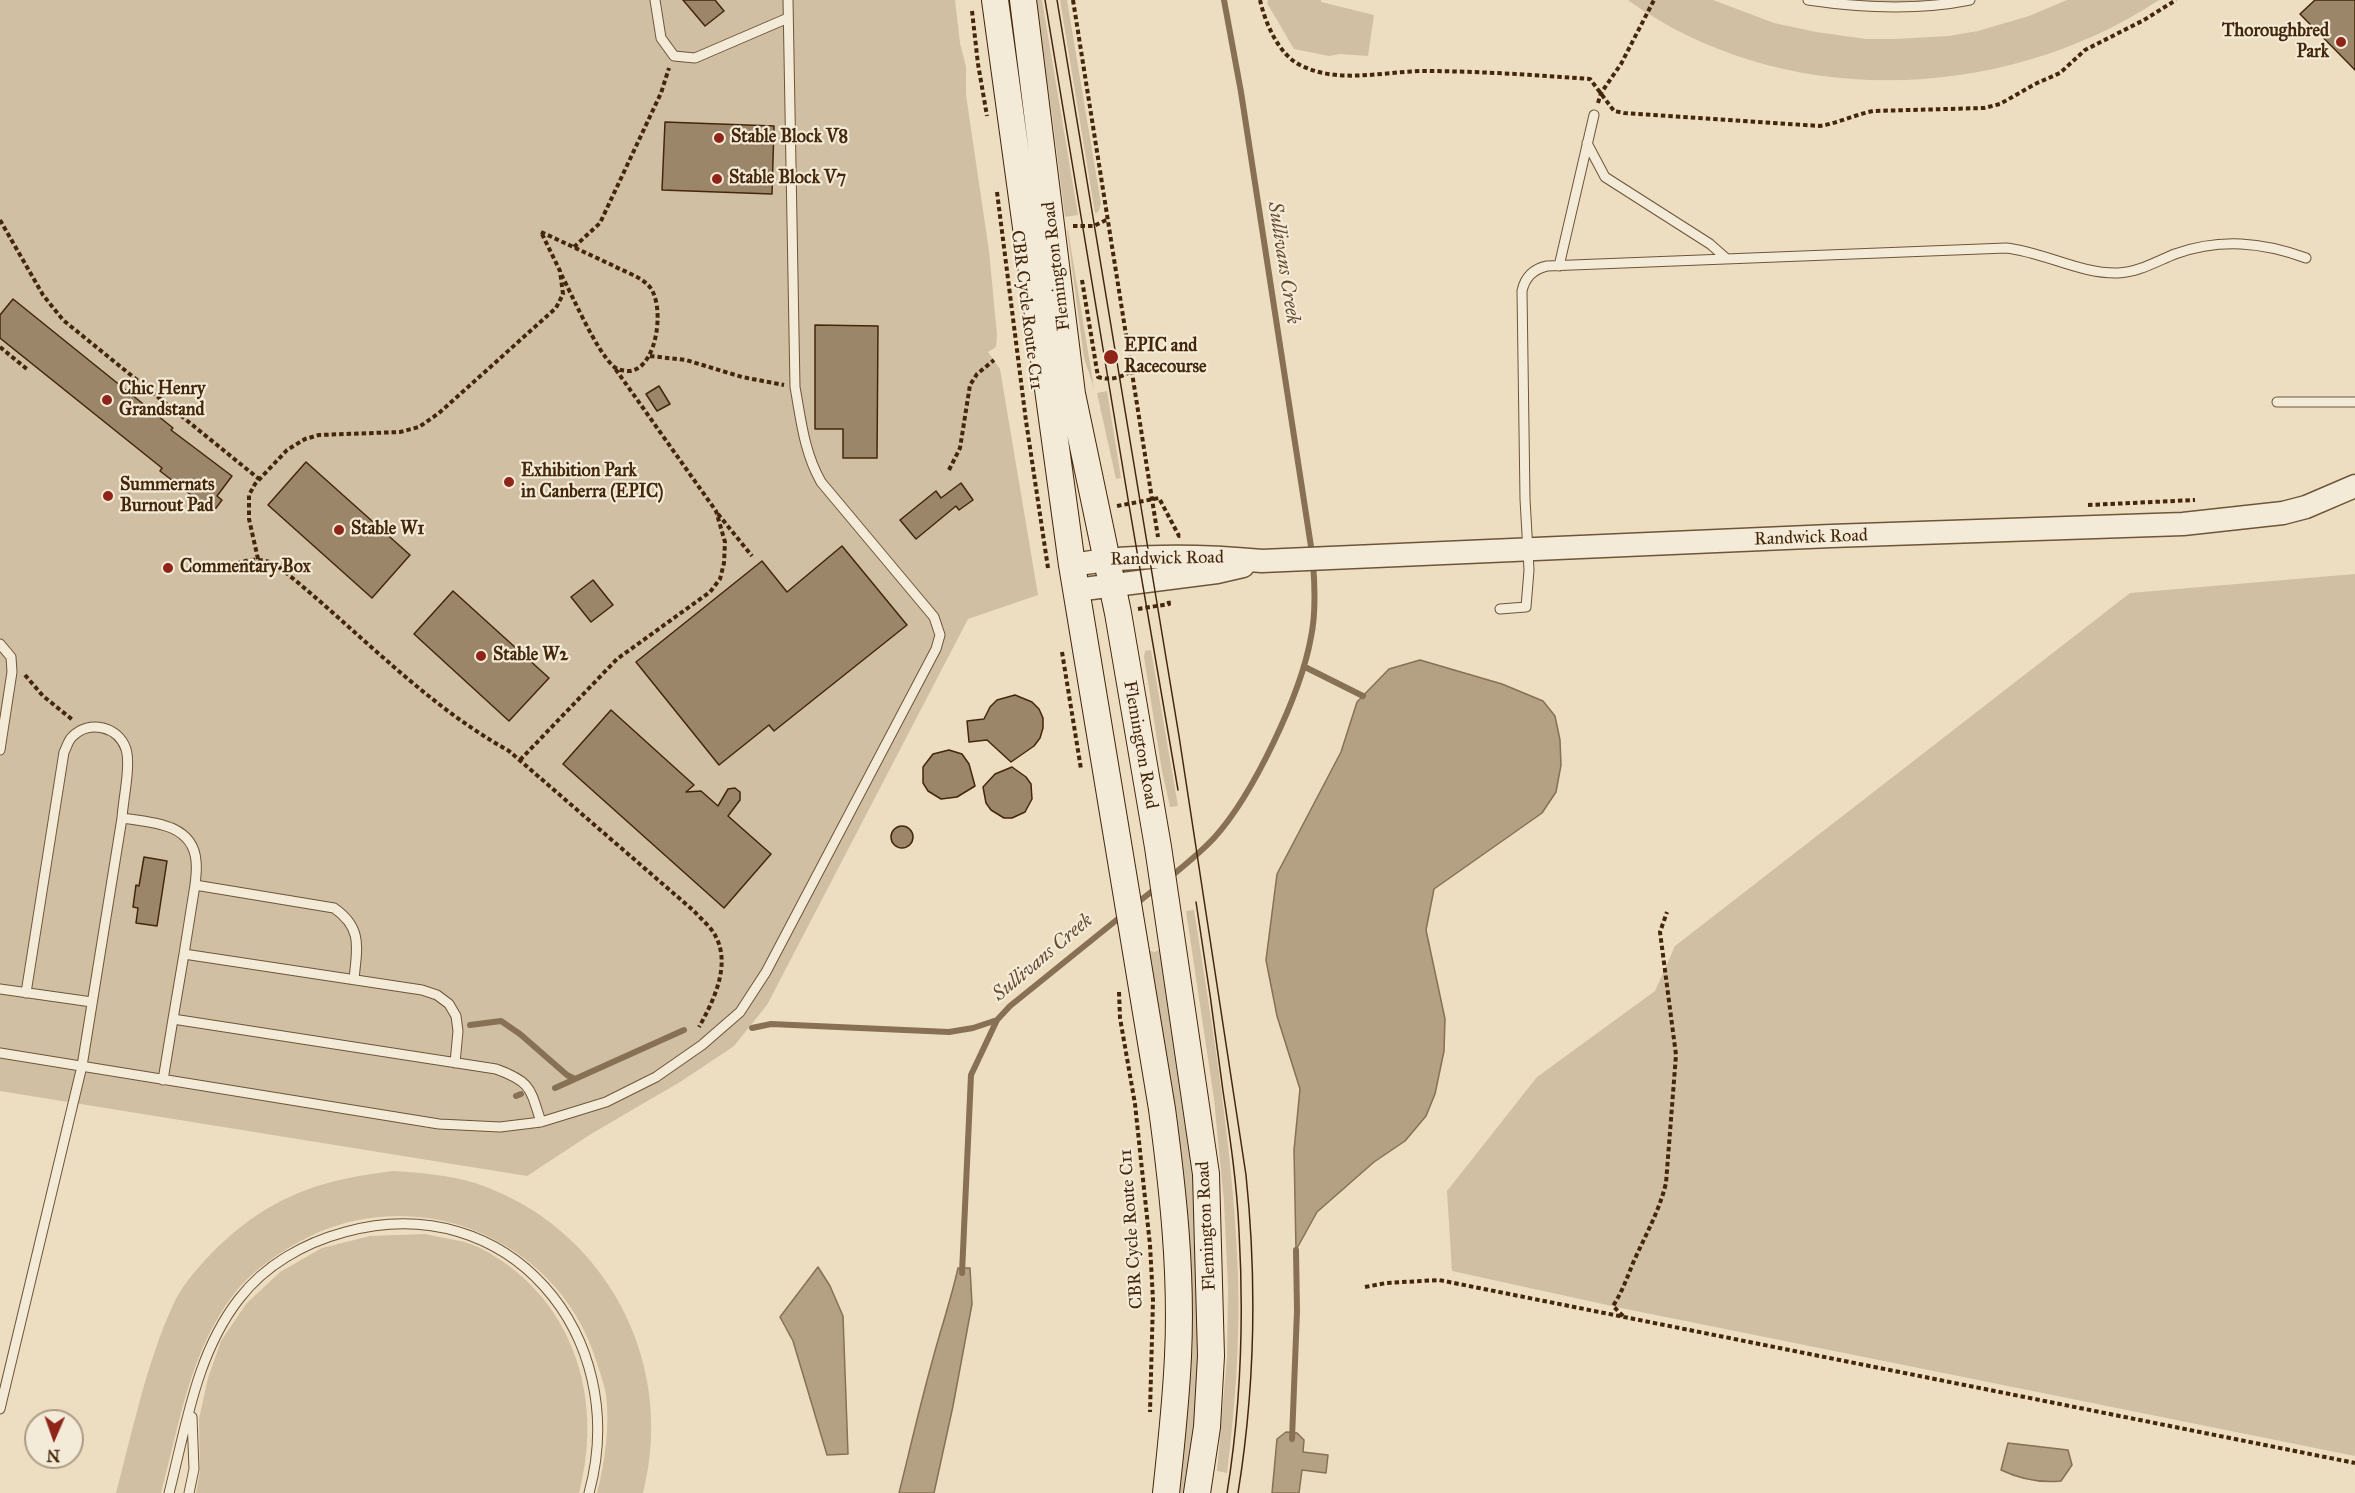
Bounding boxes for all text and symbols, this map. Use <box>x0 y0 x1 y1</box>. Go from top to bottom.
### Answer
place label: Thoroughbred Park <box>2222 21 2329 63</box>
marker: Thoroughbred Park <box>2334 35 2348 49</box>
place label: Stable Block V8 <box>731 127 848 149</box>
marker: Stable Block V8 <box>712 131 726 145</box>
place label: Stable Block V7 <box>729 168 846 190</box>
marker: Stable Block V7 <box>710 172 724 186</box>
street label: Flemington Road <box>1038 200 1076 332</box>
water label: Sullivans Creek <box>1261 200 1305 326</box>
street label: CBR Cycle Route C11 <box>1005 229 1047 391</box>
place label: EPIC and Racecourse <box>1124 336 1207 378</box>
marker: EPIC and Racecourse <box>1102 348 1120 366</box>
place label: Chic Henry Grandstand <box>119 379 205 422</box>
marker: Chic Henry Grandstand <box>100 393 114 407</box>
place label: Exhibition Park in Canberra (EPIC) <box>521 461 663 504</box>
place label: Summernats Burnout Pad <box>120 475 215 518</box>
marker: Exhibition Park in Canberra (EPIC) <box>502 475 516 489</box>
marker: Summernats Burnout Pad <box>101 489 115 503</box>
place label: Stable W1 <box>351 519 424 541</box>
marker: Stable W1 <box>332 523 346 537</box>
street label: Randwick Road <box>1754 525 1868 551</box>
street label: Randwick Road <box>1110 547 1224 571</box>
place label: Commentary Box <box>180 557 311 579</box>
marker: Commentary Box <box>161 561 175 575</box>
place label: Stable W2 <box>493 645 568 667</box>
marker: Stable W2 <box>474 649 488 663</box>
street label: Flemington Road <box>1118 679 1162 811</box>
water label: Sullivans Creek <box>988 909 1098 1007</box>
street label: CBR Cycle Route C11 <box>1116 1148 1148 1310</box>
street label: Flemington Road <box>1193 1161 1221 1291</box>
north arrow <box>24 1409 84 1469</box>
text: N <box>46 1446 61 1465</box>

